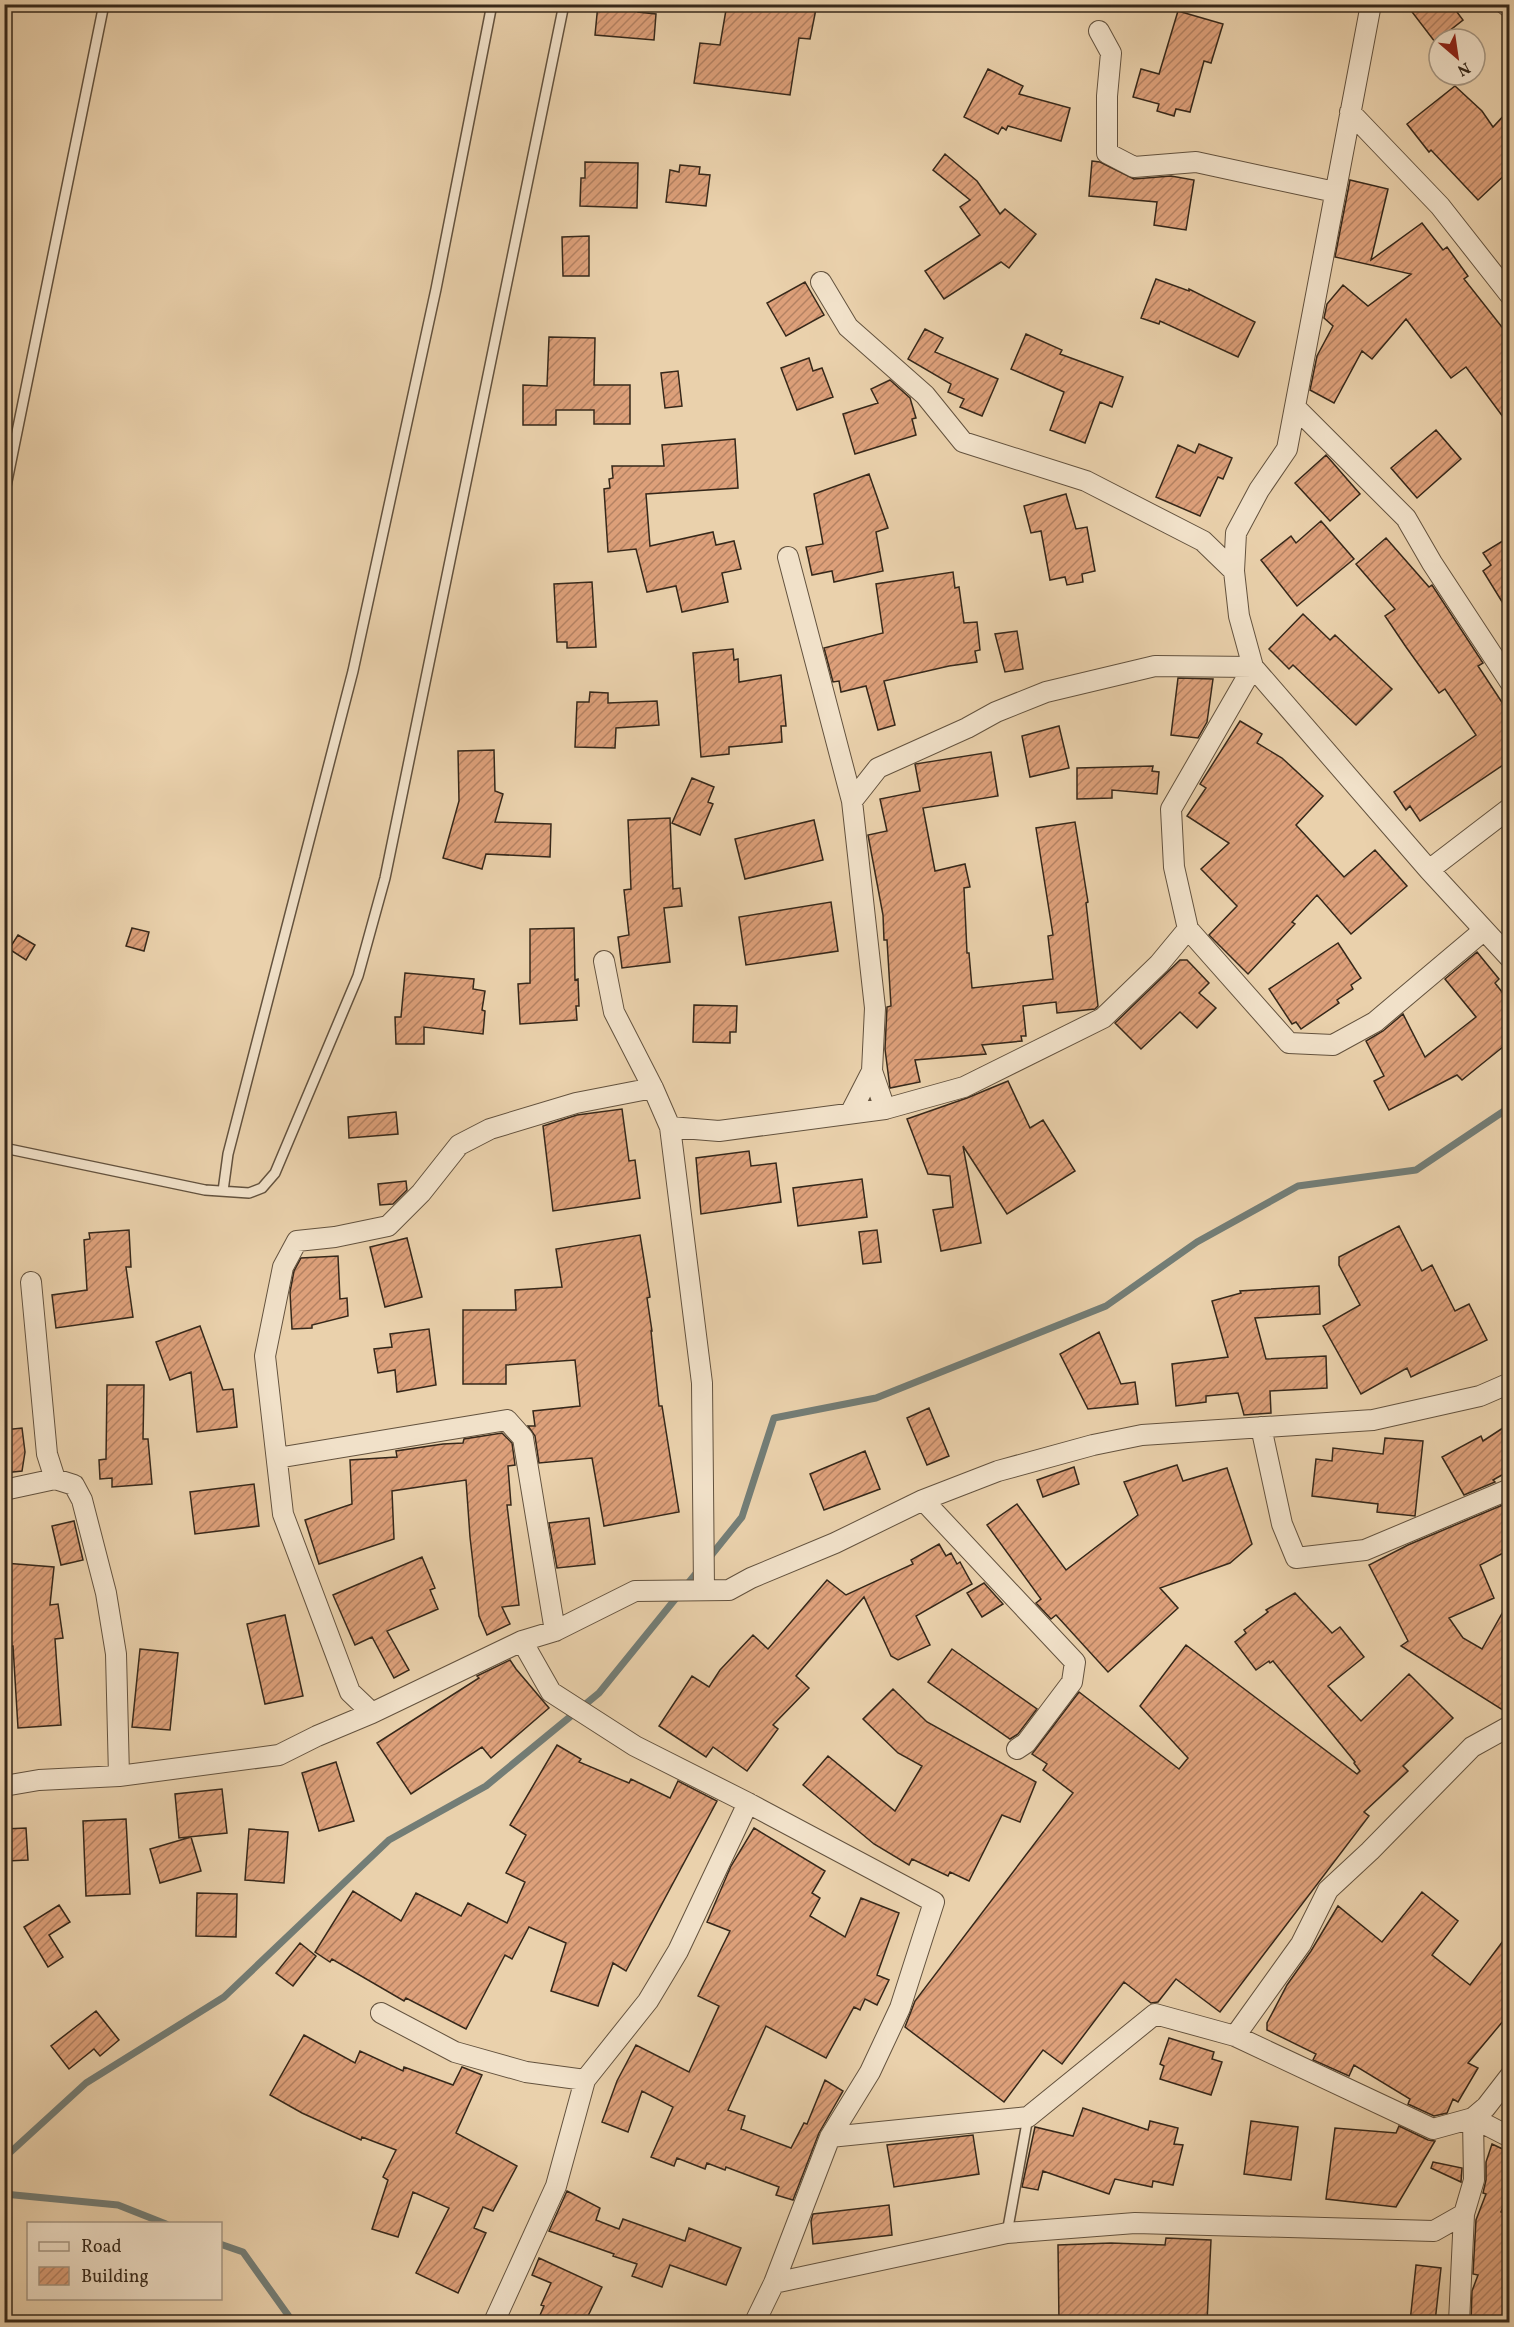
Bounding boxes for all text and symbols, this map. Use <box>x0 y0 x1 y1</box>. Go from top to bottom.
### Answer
north arrow <box>1427 27 1487 87</box>
text: N <box>1453 56 1474 81</box>
legend <box>27 2222 222 2300</box>
text: Road <box>81 2235 122 2260</box>
text: Building <box>81 2265 149 2290</box>

